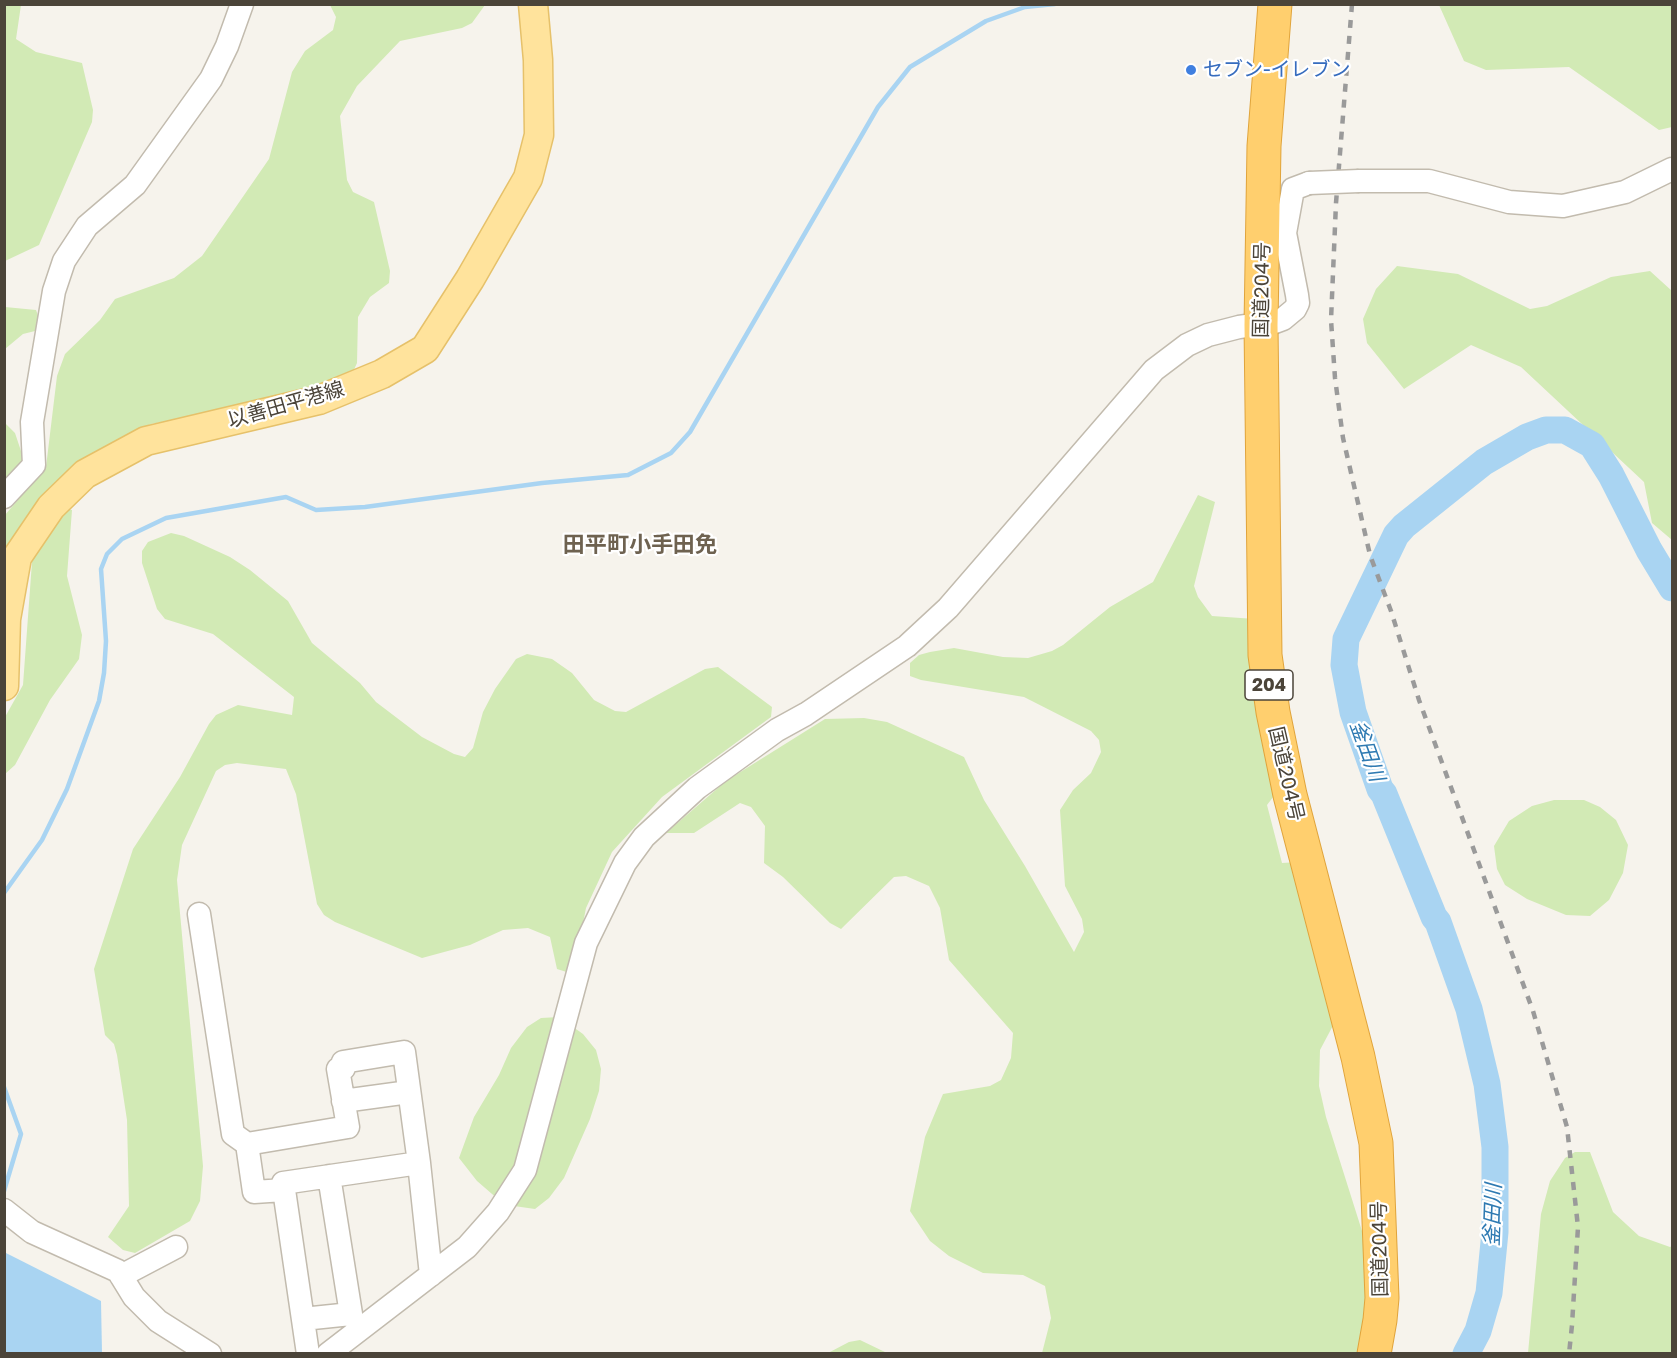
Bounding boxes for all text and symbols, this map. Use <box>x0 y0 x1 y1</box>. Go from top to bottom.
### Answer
place label: セブン-イレブン <box>1203 58 1351 82</box>
marker: セブン-イレブン <box>1184 63 1198 77</box>
street label: 国道204号 <box>1249 242 1275 338</box>
street label: 以善田平港線 <box>225 377 347 433</box>
district label: 田平町小手田免 <box>563 532 717 558</box>
road number: 204 <box>1245 670 1293 700</box>
water label: 釜田川 <box>1344 717 1390 785</box>
street label: 国道204号 <box>1263 724 1309 824</box>
water label: 釜田川 <box>1479 1183 1507 1247</box>
street label: 国道204号 <box>1367 1201 1393 1297</box>

